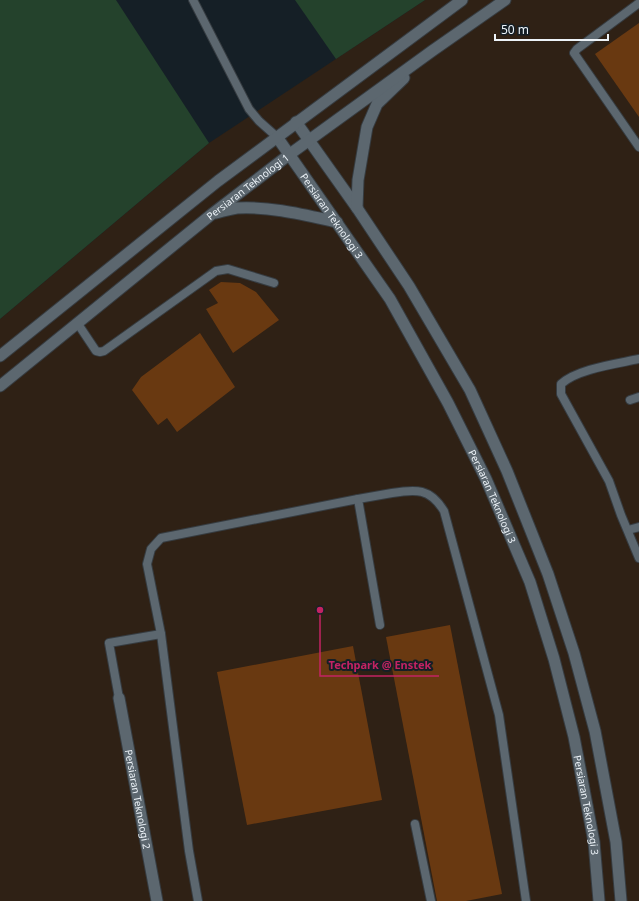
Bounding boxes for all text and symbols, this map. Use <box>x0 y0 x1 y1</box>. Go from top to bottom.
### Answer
scale bar <box>495 16 608 42</box>
text: 50 m <box>501 21 529 38</box>
street label: Persiaran Teknologi 1 <box>203 150 292 223</box>
street label: Persiaran Teknologi 3 <box>297 170 367 261</box>
street label: Persiaran Teknologi 3 <box>465 447 520 545</box>
callout: Techpark @ Enstek <box>320 653 439 676</box>
text: Techpark @ Enstek <box>329 657 432 672</box>
street label: Persiaran Teknologi 2 <box>122 748 154 850</box>
street label: Persiaran Teknologi 3 <box>571 754 602 856</box>

